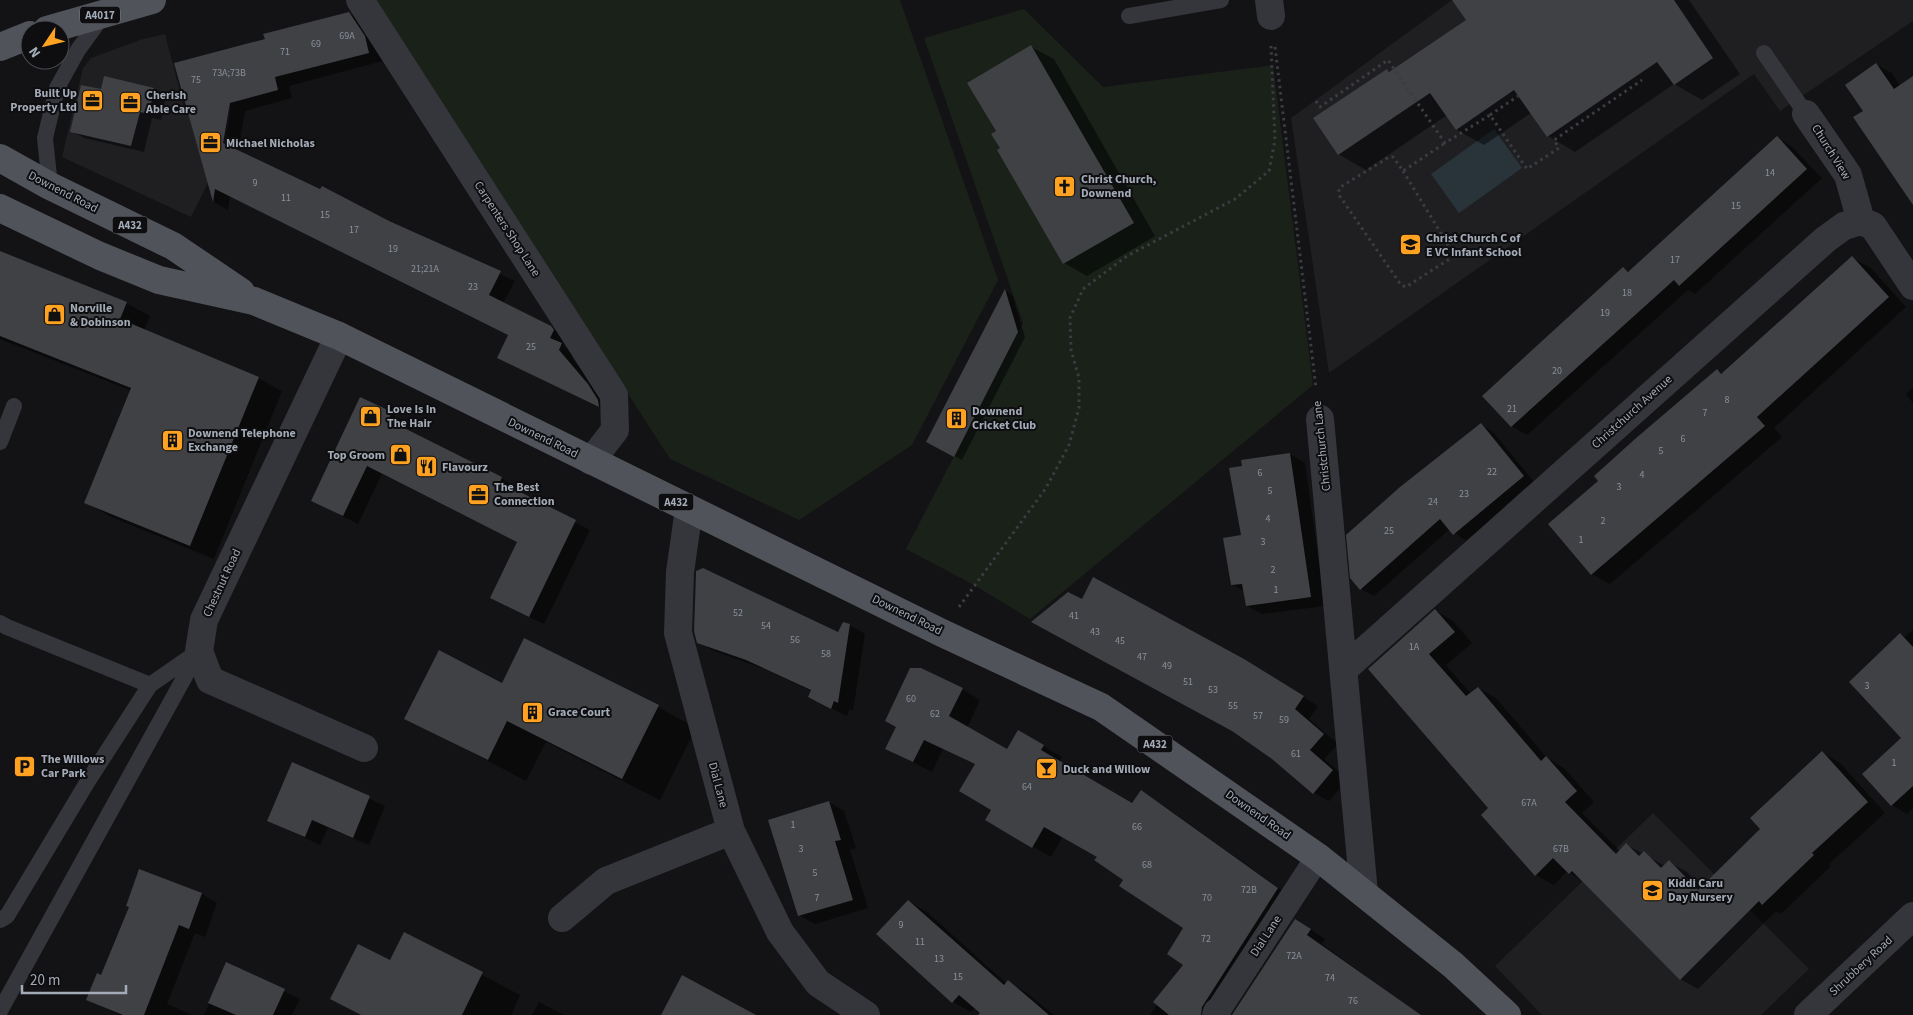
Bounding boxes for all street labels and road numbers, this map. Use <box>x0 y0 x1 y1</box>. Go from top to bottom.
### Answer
road number: A4017 <box>80 6 120 24</box>
street label: Church View <box>1807 121 1855 183</box>
street label: Downend Road <box>25 167 101 217</box>
street label: Carpenters Shop Lane <box>470 178 544 280</box>
road number: A432 <box>112 216 148 234</box>
street label: Christchurch Avenue <box>1588 371 1676 453</box>
street label: Christchurch Lane <box>1309 400 1335 492</box>
street label: Downend Road <box>505 414 581 462</box>
road number: A432 <box>658 494 694 511</box>
street label: Chestnut Road <box>199 546 245 620</box>
street label: Downend Road <box>869 591 945 639</box>
road number: A432 <box>1138 736 1172 752</box>
street label: Dial Lane <box>704 760 732 810</box>
street label: Downend Road <box>1222 786 1294 844</box>
street label: Dial Lane <box>1246 912 1286 960</box>
street label: Shrubbery Road <box>1826 932 1896 1000</box>

